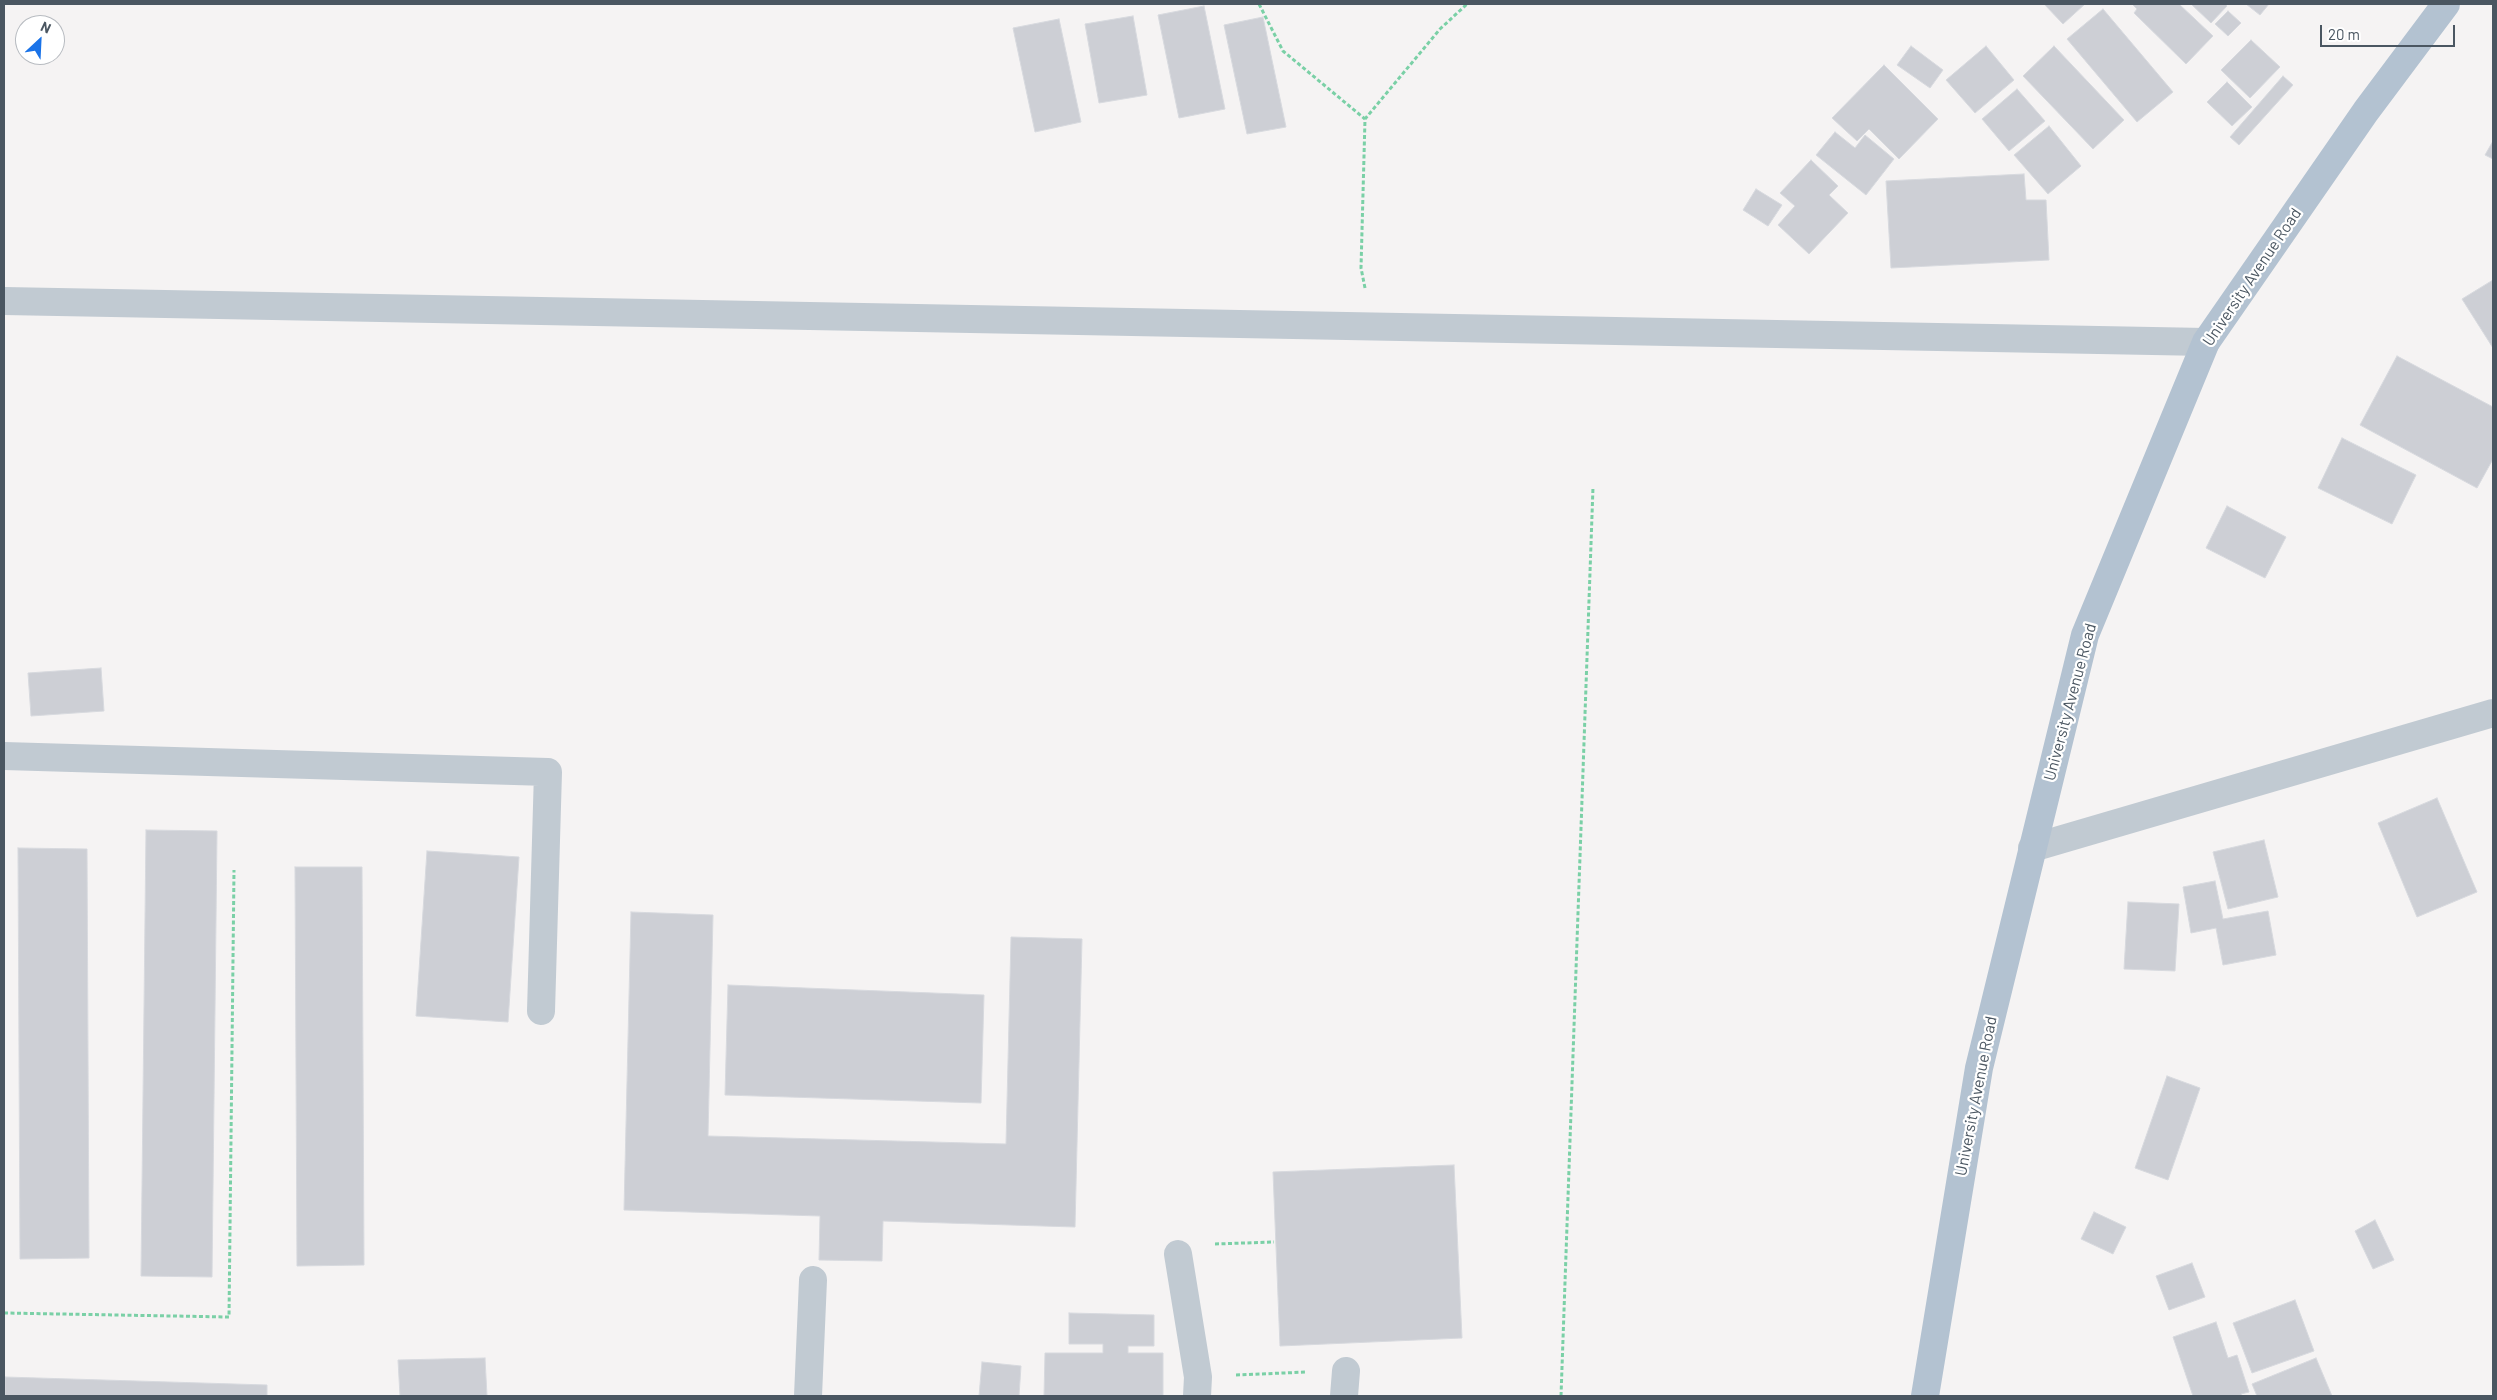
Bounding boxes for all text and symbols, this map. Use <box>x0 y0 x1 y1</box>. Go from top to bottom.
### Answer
north arrow <box>15 15 65 65</box>
scale bar <box>2322 15 2457 47</box>
text: N <box>38 17 54 37</box>
text: 20 m <box>2328 25 2360 43</box>
street label: University Avenue Road <box>2199 204 2305 350</box>
street label: University Avenue Road <box>2040 621 2100 783</box>
street label: University Avenue Road <box>1951 1015 2001 1177</box>

